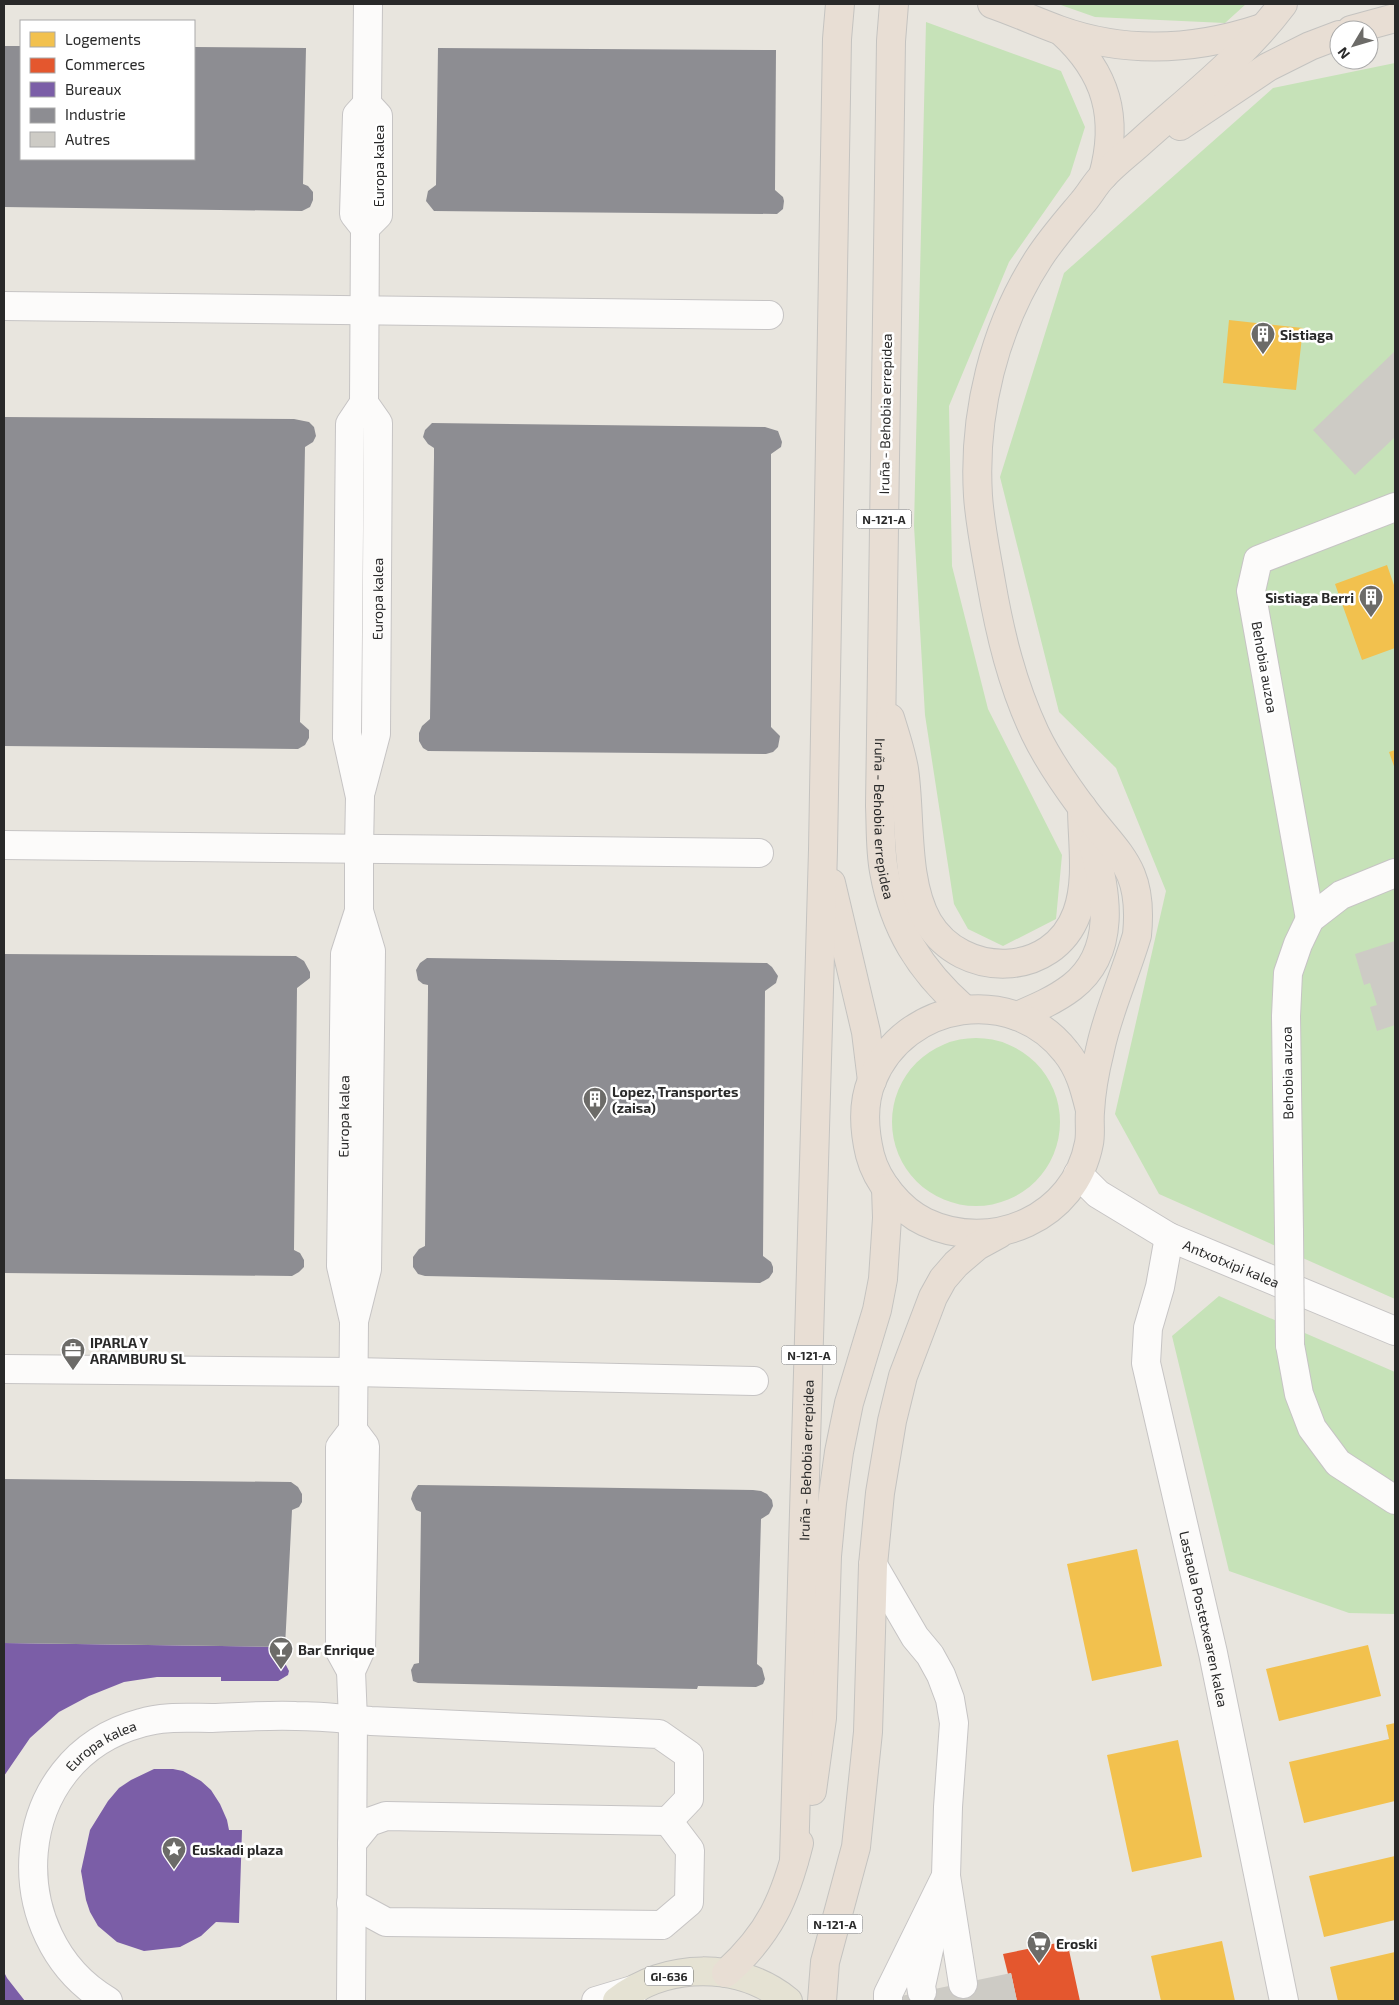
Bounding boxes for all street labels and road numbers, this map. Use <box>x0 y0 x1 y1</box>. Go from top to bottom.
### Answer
street label: Europa kalea <box>370 125 387 207</box>
street label: Iruña - Behobia errepidea <box>875 333 895 495</box>
road number: N-121-A <box>856 509 912 528</box>
street label: Europa kalea <box>368 558 386 640</box>
street label: Behobia auzoa <box>1249 620 1281 714</box>
street label: Iruña - Behobia errepidea <box>871 738 898 901</box>
street label: Behobia auzoa <box>1278 1026 1296 1120</box>
street label: Europa kalea <box>334 1075 352 1158</box>
street label: Antxotxipi kalea <box>1181 1235 1282 1291</box>
road number: N-121-A <box>782 1346 836 1364</box>
street label: Iruña - Behobia errepidea <box>795 1379 816 1541</box>
street label: Lastaola Postetxearen kalea <box>1176 1529 1232 1709</box>
street label: Europa kalea <box>61 1716 138 1774</box>
road number: N-121-A <box>808 1915 862 1934</box>
road number: GI-636 <box>645 1966 693 1985</box>

